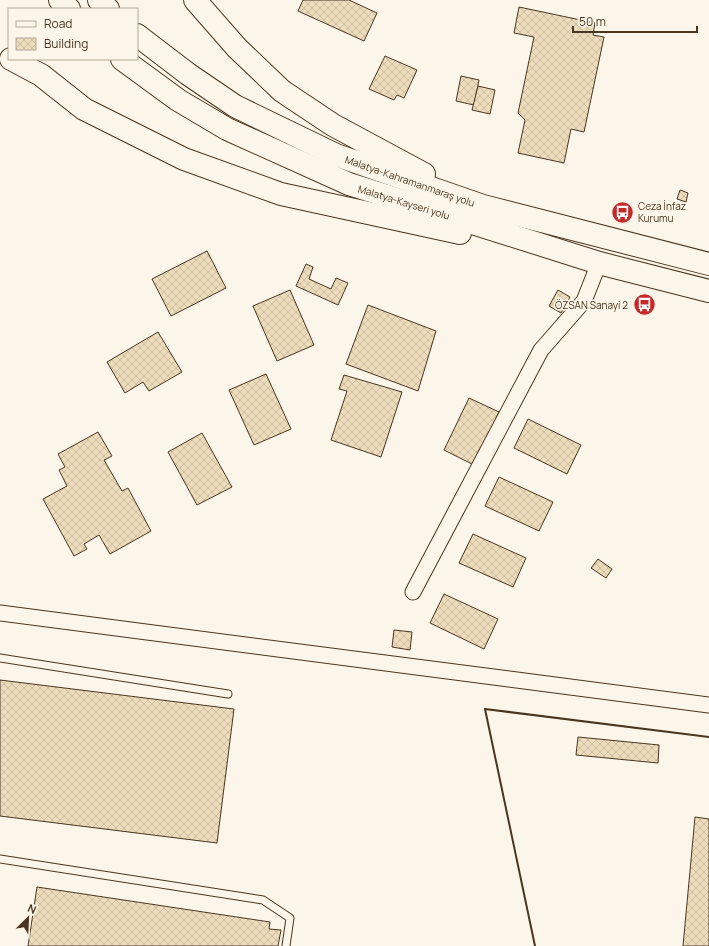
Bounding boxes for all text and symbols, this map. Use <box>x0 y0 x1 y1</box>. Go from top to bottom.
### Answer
legend <box>8 8 138 60</box>
scale bar <box>573 8 697 34</box>
text: 50 m <box>579 13 606 30</box>
text: Road <box>44 15 72 32</box>
text: Building <box>44 35 88 52</box>
street label: Malatya-Kahramanmaraş yolu <box>343 152 477 210</box>
street label: Malatya-Kayseri yolu <box>356 181 452 223</box>
bus stop icon: Ceza İnfaz Kurumu <box>609 199 635 225</box>
place label: Ceza İnfaz Kurumu <box>638 199 686 225</box>
bus stop icon: ÖZSAN Sanayi 2 <box>631 292 657 318</box>
place label: ÖZSAN Sanayi 2 <box>555 298 628 312</box>
north arrow <box>8 898 48 938</box>
text: N <box>26 900 39 917</box>

